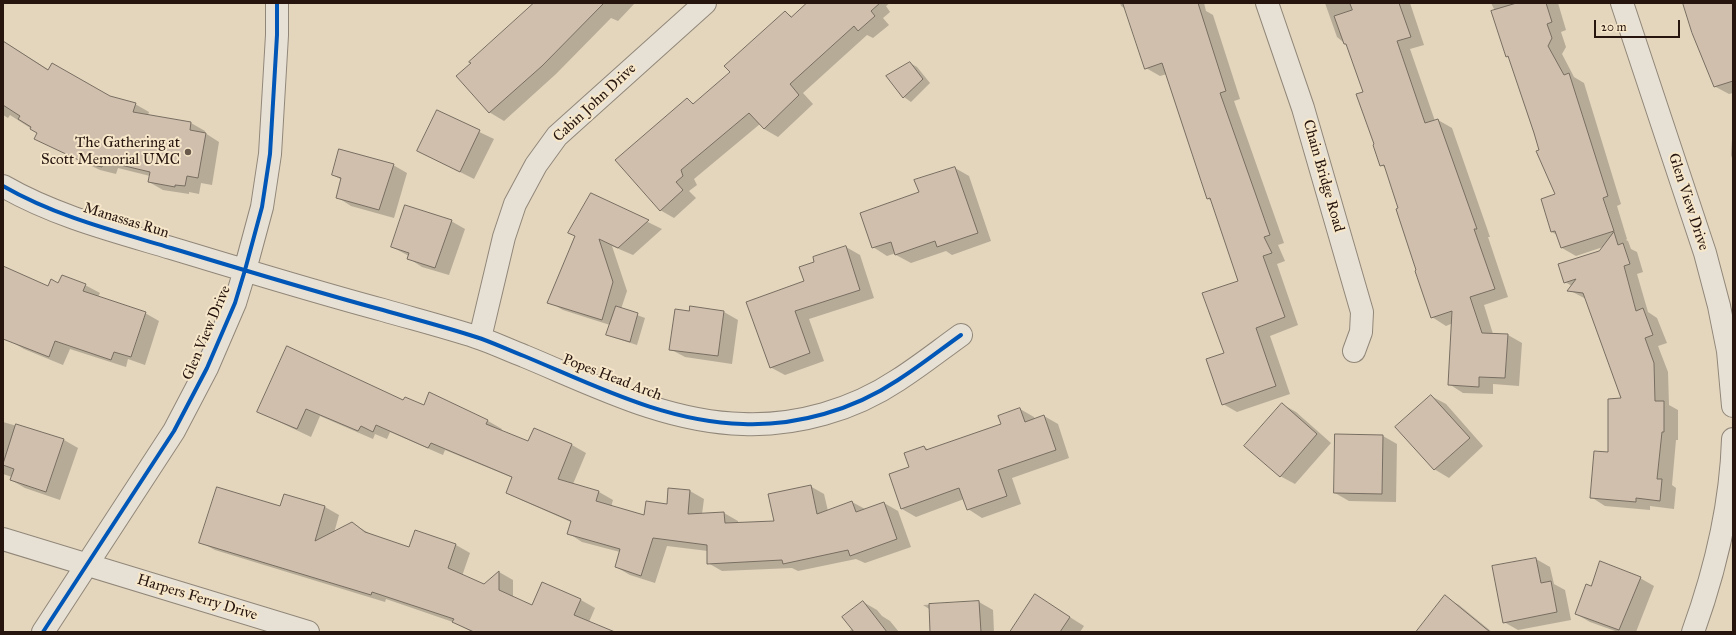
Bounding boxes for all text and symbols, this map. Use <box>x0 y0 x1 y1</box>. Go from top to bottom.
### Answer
scale bar <box>1596 12 1682 38</box>
text: 20 m <box>1601 20 1627 34</box>
street label: Cabin John Drive <box>550 60 640 146</box>
street label: Chain Bridge Road <box>1298 118 1348 234</box>
place label: The Gathering at Scott Memorial UMC <box>41 134 180 169</box>
marker: The Gathering at Scott Memorial UMC <box>183 147 193 157</box>
street label: Glen View Drive <box>1664 151 1712 253</box>
street label: Manassas Run <box>81 199 171 243</box>
street label: Glen View Drive <box>179 283 235 383</box>
street label: Popes Head Arch <box>560 351 664 405</box>
street label: Harpers Ferry Drive <box>135 571 259 625</box>

